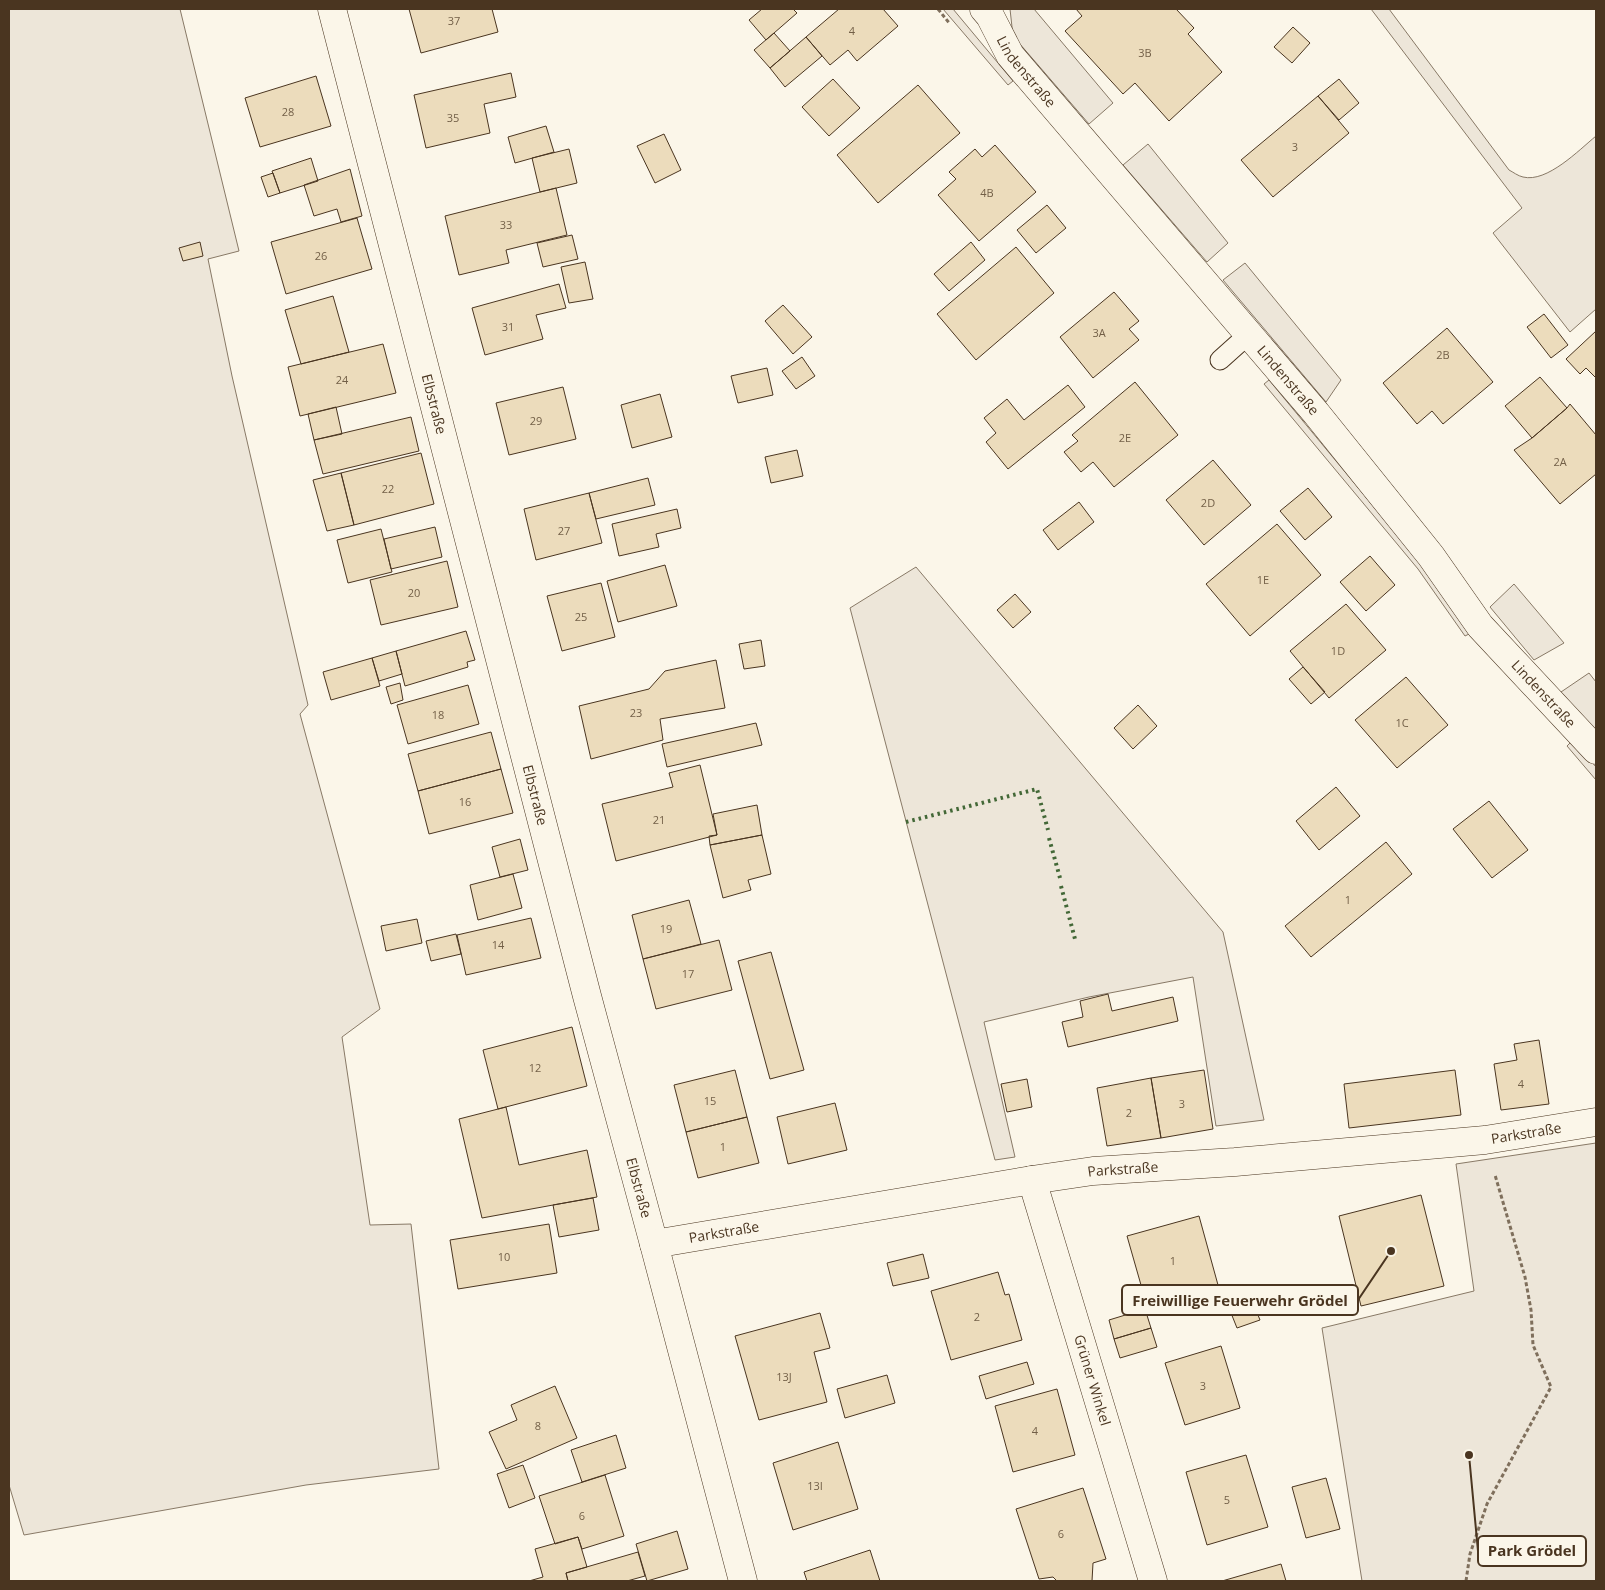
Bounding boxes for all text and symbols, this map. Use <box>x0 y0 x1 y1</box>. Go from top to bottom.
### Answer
house number: 37 <box>448 13 460 28</box>
house number: 4 <box>849 23 856 38</box>
street label: Lindenstraße <box>993 32 1061 111</box>
house number: 3B <box>1138 45 1152 60</box>
house number: 28 <box>282 104 294 119</box>
house number: 35 <box>447 110 459 125</box>
house number: 3 <box>1292 139 1298 154</box>
house number: 4B <box>980 185 994 200</box>
house number: 33 <box>500 217 512 232</box>
house number: 26 <box>315 248 327 263</box>
house number: 31 <box>502 319 514 334</box>
house number: 3A <box>1092 325 1106 340</box>
street label: Lindenstraße <box>1253 341 1324 419</box>
house number: 2B <box>1436 347 1450 362</box>
house number: 24 <box>336 372 349 387</box>
street label: Elbstraße <box>418 372 451 436</box>
house number: 29 <box>530 413 542 428</box>
house number: 2E <box>1119 430 1131 445</box>
house number: 2A <box>1553 454 1567 469</box>
house number: 22 <box>382 481 394 496</box>
house number: 2D <box>1201 495 1215 510</box>
house number: 27 <box>558 523 570 538</box>
house number: 1E <box>1257 572 1269 587</box>
house number: 20 <box>408 585 420 600</box>
house number: 25 <box>575 609 587 624</box>
house number: 1D <box>1331 643 1345 658</box>
street label: Lindenstraße <box>1508 656 1580 732</box>
house number: 23 <box>630 705 642 720</box>
house number: 18 <box>432 707 444 722</box>
house number: 1C <box>1395 715 1409 730</box>
street label: Elbstraße <box>519 763 553 827</box>
house number: 16 <box>459 794 471 809</box>
house number: 21 <box>653 812 665 827</box>
house number: 1 <box>1345 892 1351 907</box>
house number: 19 <box>660 921 672 936</box>
house number: 14 <box>492 937 505 952</box>
house number: 17 <box>682 966 694 981</box>
house number: 12 <box>529 1060 541 1075</box>
house number: 4 <box>1518 1076 1525 1091</box>
house number: 15 <box>704 1093 716 1108</box>
house number: 3 <box>1179 1096 1185 1111</box>
house number: 2 <box>1126 1105 1132 1120</box>
street label: Parkstraße <box>1489 1118 1563 1148</box>
house number: 1 <box>720 1139 726 1154</box>
street label: Elbstraße <box>622 1155 657 1220</box>
street label: Parkstraße <box>1086 1157 1159 1181</box>
street label: Parkstraße <box>687 1216 761 1247</box>
house number: 10 <box>498 1249 510 1264</box>
house number: 1 <box>1170 1253 1176 1268</box>
callout: Freiwillige Feuerwehr Grödel <box>1122 1285 1358 1315</box>
text: Freiwillige Feuerwehr Grödel <box>1132 1290 1348 1310</box>
house number: 2 <box>974 1309 980 1324</box>
street label: Grüner Winkel <box>1070 1332 1116 1428</box>
house number: 13J <box>776 1369 792 1384</box>
house number: 3 <box>1200 1378 1206 1393</box>
house number: 8 <box>535 1418 541 1433</box>
house number: 4 <box>1032 1423 1039 1438</box>
house number: 13I <box>807 1478 823 1493</box>
house number: 5 <box>1224 1492 1230 1507</box>
house number: 6 <box>579 1508 585 1523</box>
house number: 6 <box>1058 1526 1064 1541</box>
callout: Park Grödel <box>1478 1536 1586 1566</box>
text: Park Grödel <box>1488 1540 1576 1560</box>

